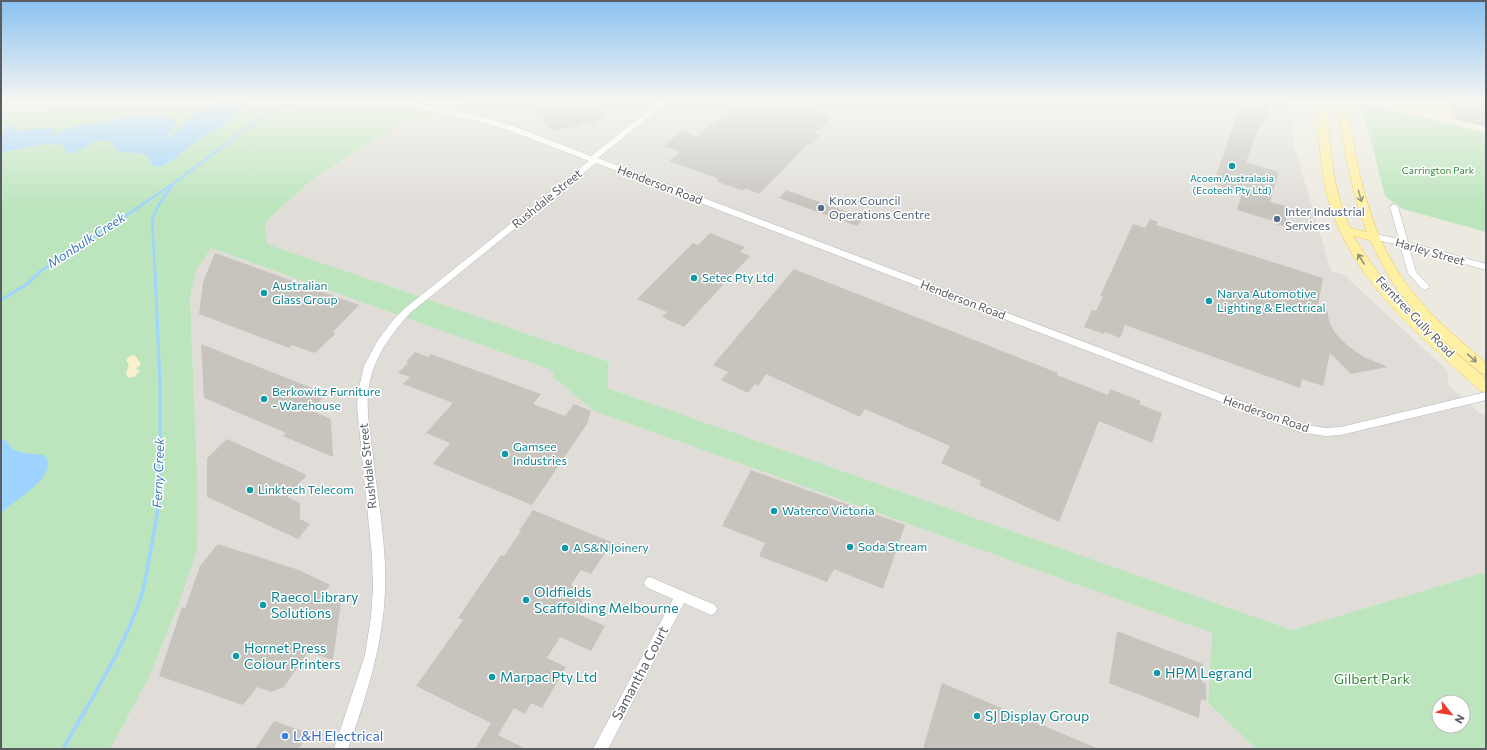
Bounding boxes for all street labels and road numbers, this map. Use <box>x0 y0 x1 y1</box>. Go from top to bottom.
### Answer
street label: Henderson Road <box>616 161 705 207</box>
street label: Rushdale Street <box>509 166 584 231</box>
street label: Harley Street <box>1394 234 1467 268</box>
street label: Ferntree Gully Road <box>1373 273 1458 360</box>
street label: Henderson Road <box>919 276 1008 322</box>
street label: Henderson Road <box>1222 392 1311 434</box>
street label: Rushdale Street <box>356 423 378 510</box>
street label: Samantha Court <box>608 623 672 723</box>

